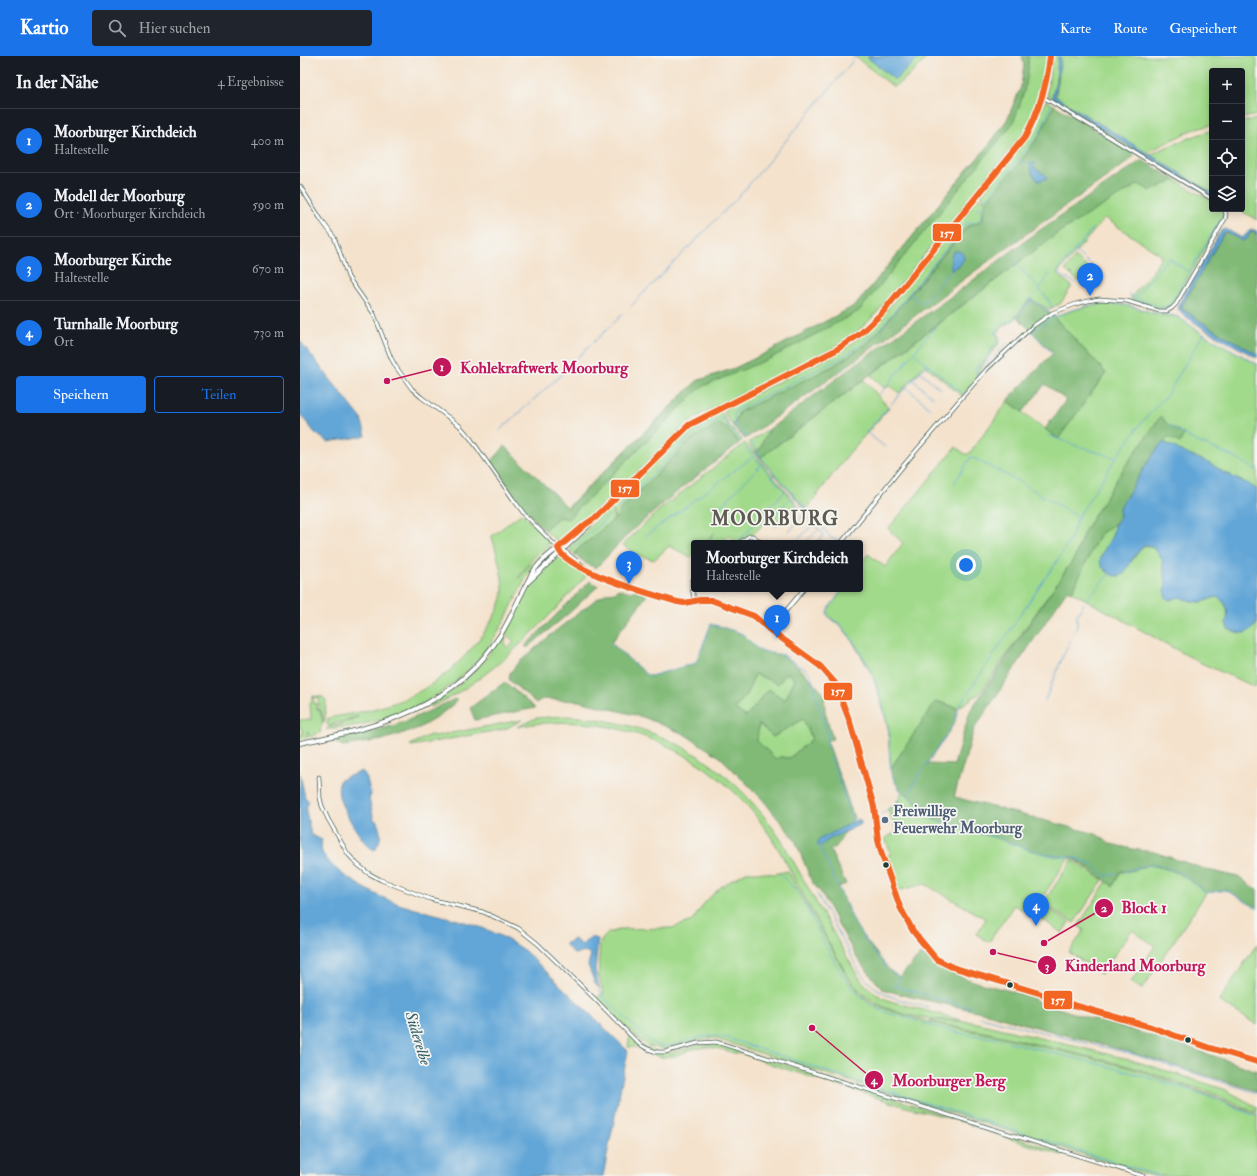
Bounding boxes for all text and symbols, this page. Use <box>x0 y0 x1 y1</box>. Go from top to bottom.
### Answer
search box <box>92 10 372 46</box>
text: Kartio <box>20 16 68 40</box>
icon: search <box>106 17 128 39</box>
text: Hier suchen <box>138 19 211 38</box>
text: Karte <box>1060 20 1091 37</box>
text: Route <box>1113 20 1147 37</box>
text: Gespeichert <box>1169 20 1237 37</box>
map controls <box>1209 68 1245 212</box>
button: + <box>1209 68 1245 104</box>
text: In der Nähe <box>16 72 98 93</box>
text: 4 Ergebnisse <box>217 74 284 90</box>
button: − <box>1209 104 1245 140</box>
text: Moorburger Kirchdeich <box>54 123 197 142</box>
text: 1 <box>27 133 31 149</box>
text: 400 m <box>251 133 284 149</box>
button: locate <box>1209 140 1245 176</box>
text: Haltestelle <box>54 142 109 158</box>
button: layers <box>1209 176 1245 212</box>
text: Modell der Moorburg <box>54 187 185 206</box>
text: 2 <box>26 197 32 213</box>
text: 590 m <box>252 197 284 213</box>
text: Ort · Moorburger Kirchdeich <box>54 206 205 222</box>
line badge: 157 <box>932 223 962 242</box>
text: 157 <box>940 227 955 240</box>
text: Moorburger Kirche <box>54 251 171 270</box>
text: 3 <box>27 261 32 277</box>
text: 670 m <box>252 261 284 277</box>
pin: 2 <box>1077 263 1103 296</box>
text: Haltestelle <box>54 270 109 286</box>
text: Turnhalle Moorburg <box>54 315 178 334</box>
text: 4 <box>25 325 33 341</box>
text: 730 m <box>254 325 284 341</box>
text: Ort <box>54 334 74 350</box>
callout: Kohlekraftwerk Moorburg <box>432 353 636 381</box>
text: Kohlekraftwerk Moorburg <box>460 358 629 379</box>
text: 1 <box>440 360 444 375</box>
button: Speichern <box>16 376 146 413</box>
button: Teilen <box>154 376 284 413</box>
line badge: 157 <box>610 479 640 498</box>
text: 157 <box>618 482 633 495</box>
district label: MOORBURG <box>710 507 839 531</box>
popup <box>691 540 863 592</box>
text: Moorburger Kirchdeich <box>706 549 848 568</box>
pin: 3 <box>616 551 642 584</box>
your location <box>956 555 976 575</box>
text: Haltestelle <box>706 568 761 584</box>
pin: 1 <box>764 605 790 638</box>
line badge: 157 <box>823 682 853 701</box>
text: 157 <box>831 685 846 698</box>
place label: Freiwillige Feuerwehr Moorburg <box>893 802 1023 839</box>
marker: Freiwillige Feuerwehr Moorburg <box>880 815 890 825</box>
unlabelled marker <box>881 860 891 870</box>
pin: 4 <box>1023 893 1049 926</box>
callout: Block 1 <box>1094 894 1175 922</box>
text: Block 1 <box>1121 898 1167 918</box>
text: 2 <box>1101 901 1107 916</box>
callout: Kinderland Moorburg <box>1037 951 1213 979</box>
text: Kinderland Moorburg <box>1065 956 1206 977</box>
text: 3 <box>1045 959 1050 974</box>
unlabelled marker <box>1005 980 1015 990</box>
line badge: 157 <box>1043 990 1073 1010</box>
text: 157 <box>1051 994 1066 1007</box>
water label: Süderelbe <box>400 1008 436 1068</box>
unlabelled marker <box>1183 1035 1193 1045</box>
callout: Moorburger Berg <box>864 1066 1014 1094</box>
text: Moorburger Berg <box>891 1071 1007 1092</box>
text: 4 <box>870 1073 879 1088</box>

